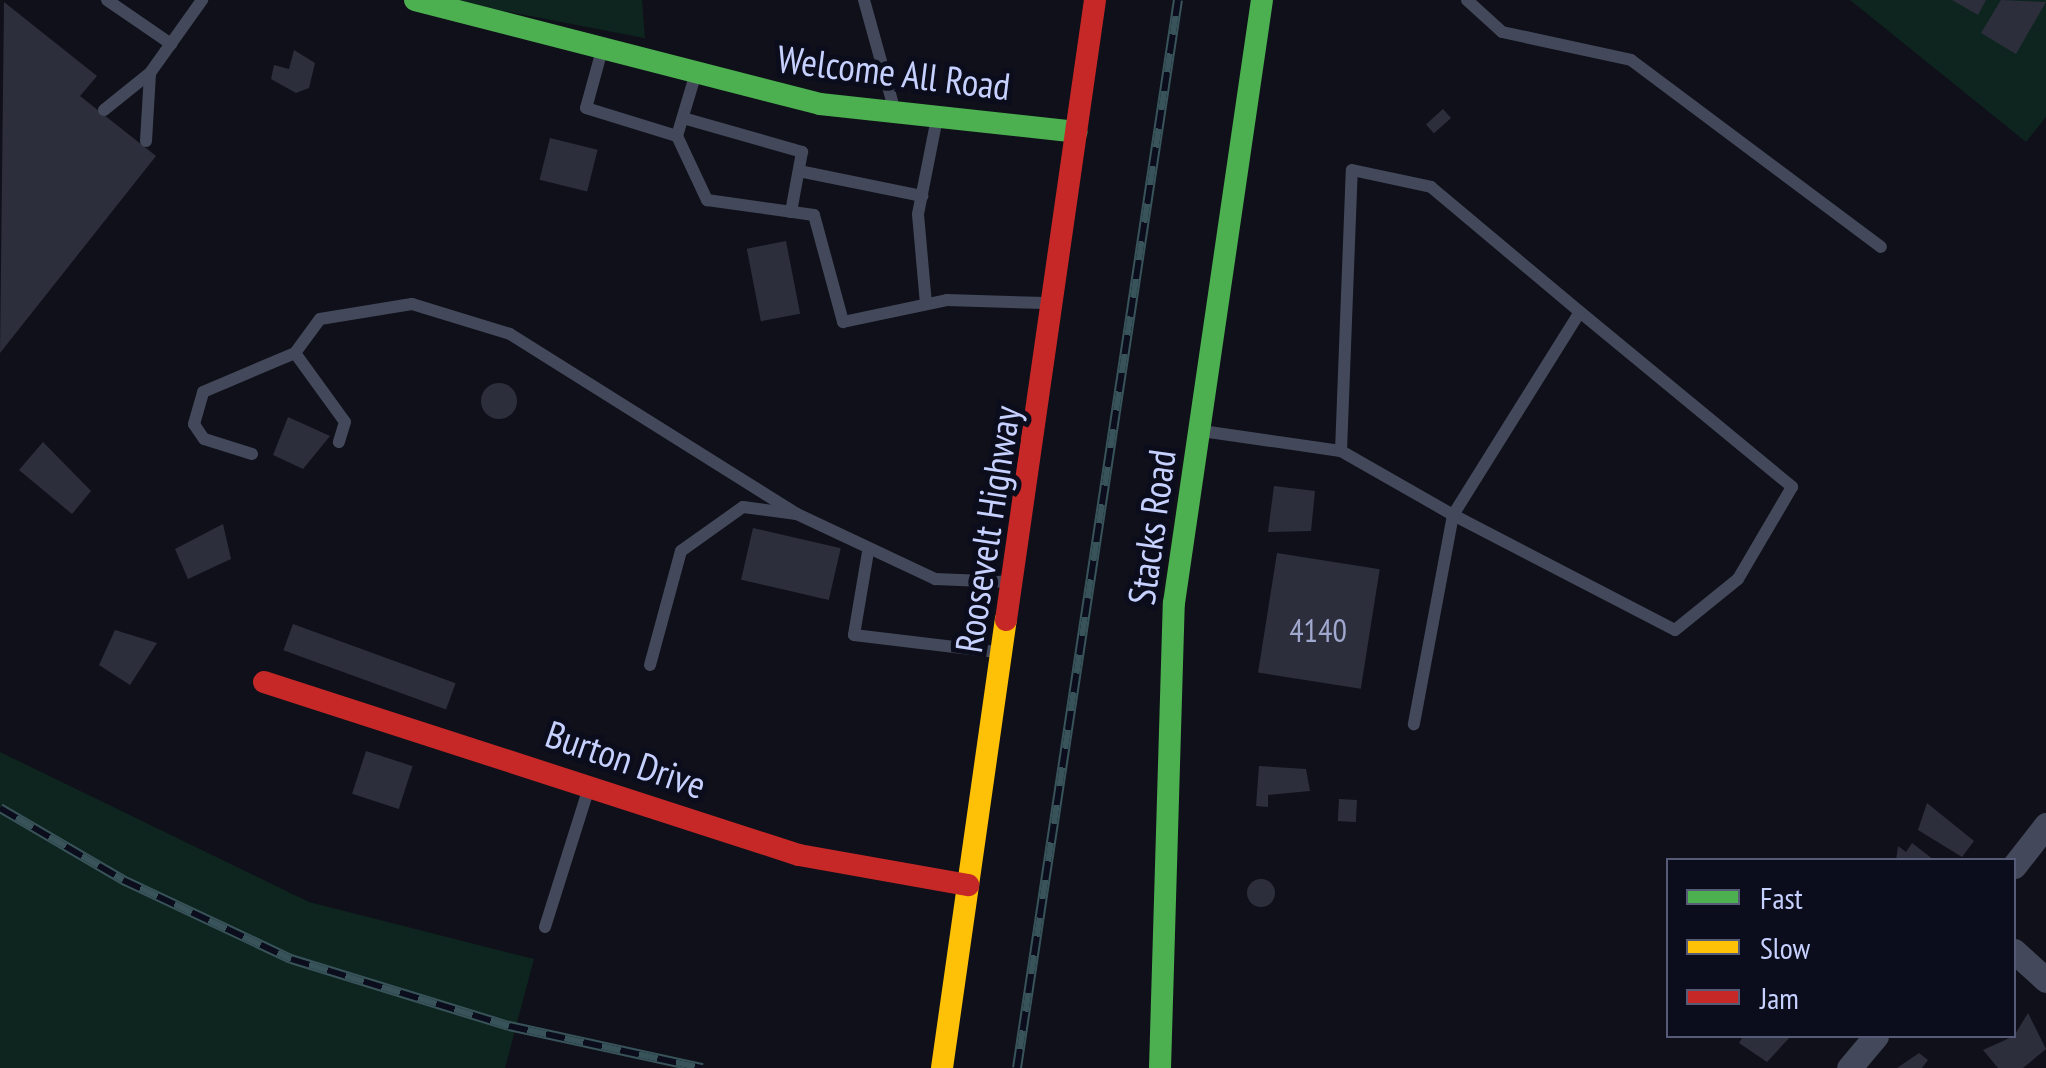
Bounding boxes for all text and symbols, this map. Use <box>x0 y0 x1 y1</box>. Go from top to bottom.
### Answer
street label: Welcome All Road <box>775 35 1013 109</box>
street label: Roosevelt Highway <box>945 402 1029 656</box>
street label: Stacks Road <box>1118 447 1184 607</box>
house number: 4140 <box>1289 611 1347 649</box>
street label: Burton Drive <box>540 710 712 808</box>
legend <box>1666 858 2016 1038</box>
text: Fast <box>1760 878 1803 917</box>
text: Slow <box>1760 928 1810 967</box>
text: Jam <box>1760 978 1799 1017</box>

